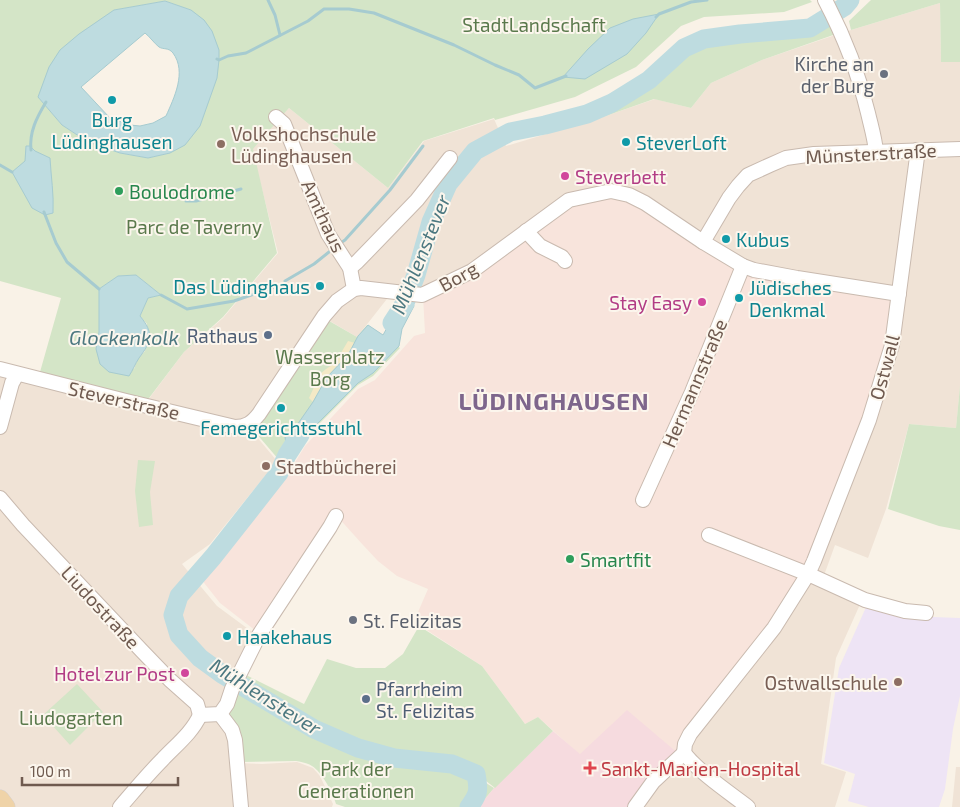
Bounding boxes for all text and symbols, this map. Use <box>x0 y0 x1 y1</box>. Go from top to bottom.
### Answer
park label: StadtLandschaft <box>462 13 606 36</box>
place label: Kirche an der Burg <box>794 52 874 97</box>
marker: Kirche an der Burg <box>878 68 890 80</box>
marker: Burg Lüdinghausen <box>106 94 118 106</box>
place label: Burg Lüdinghausen <box>51 108 173 153</box>
place label: Volkshochschule Lüdinghausen <box>231 122 376 167</box>
place label: SteverLoft <box>636 131 727 154</box>
marker: SteverLoft <box>620 136 632 148</box>
marker: Volkshochschule Lüdinghausen <box>215 138 227 150</box>
street label: Münsterstraße <box>805 138 937 168</box>
place label: Steverbett <box>575 165 666 188</box>
marker: Steverbett <box>559 170 571 182</box>
street label: Amthaus <box>297 176 351 256</box>
place label: Boulodrome <box>129 180 235 203</box>
marker: Boulodrome <box>113 185 125 197</box>
water label: Mühlenstever <box>385 190 455 317</box>
park label: Parc de Taverny <box>126 215 262 238</box>
place label: Kubus <box>736 228 789 251</box>
marker: Kubus <box>720 233 732 245</box>
street label: Borg <box>435 256 482 296</box>
place label: Das Lüdinghaus <box>173 275 310 298</box>
place label: Jüdisches Denkmal <box>749 276 832 321</box>
marker: Das Lüdinghaus <box>314 280 326 292</box>
place label: Stay Easy <box>609 291 692 314</box>
marker: Jüdisches Denkmal <box>733 292 745 304</box>
marker: Stay Easy <box>696 296 708 308</box>
street label: Hermannstraße <box>657 315 731 451</box>
place label: Rathaus <box>187 324 258 347</box>
water label: Glockenkolk <box>69 325 179 349</box>
marker: Rathaus <box>262 329 274 341</box>
street label: Ostwall <box>864 331 904 402</box>
park label: Wasserplatz Borg <box>275 345 385 390</box>
street label: Steverstraße <box>66 376 182 424</box>
district label: LÜDINGHAUSEN <box>458 386 650 415</box>
marker: Femegerichtsstuhl <box>275 402 287 414</box>
place label: Femegerichtsstuhl <box>200 416 362 439</box>
place label: Stadtbücherei <box>276 455 397 478</box>
marker: Stadtbücherei <box>260 460 272 472</box>
place label: Smartfit <box>580 548 651 571</box>
marker: Smartfit <box>564 553 576 565</box>
street label: Liudostraße <box>57 561 145 653</box>
place label: St. Felizitas <box>363 609 462 632</box>
marker: St. Felizitas <box>347 614 359 626</box>
place label: Haakehaus <box>237 625 332 648</box>
marker: Haakehaus <box>221 630 233 642</box>
water label: Mühlenstever <box>206 652 327 740</box>
place label: Hotel zur Post <box>54 662 175 685</box>
marker: Hotel zur Post <box>179 667 191 679</box>
place label: Ostwallschule <box>764 671 888 694</box>
marker: Ostwallschule <box>892 676 904 688</box>
place label: Pfarrheim St. Felizitas <box>376 677 475 722</box>
marker: Pfarrheim St. Felizitas <box>360 693 372 705</box>
park label: Liudogarten <box>19 706 123 729</box>
scale bar <box>22 754 179 786</box>
park label: Park der Generationen <box>298 757 414 802</box>
place label: Sankt-Marien-Hospital <box>601 757 800 780</box>
marker: Sankt-Marien-Hospital <box>583 761 597 775</box>
text: 100 m <box>30 762 71 780</box>

